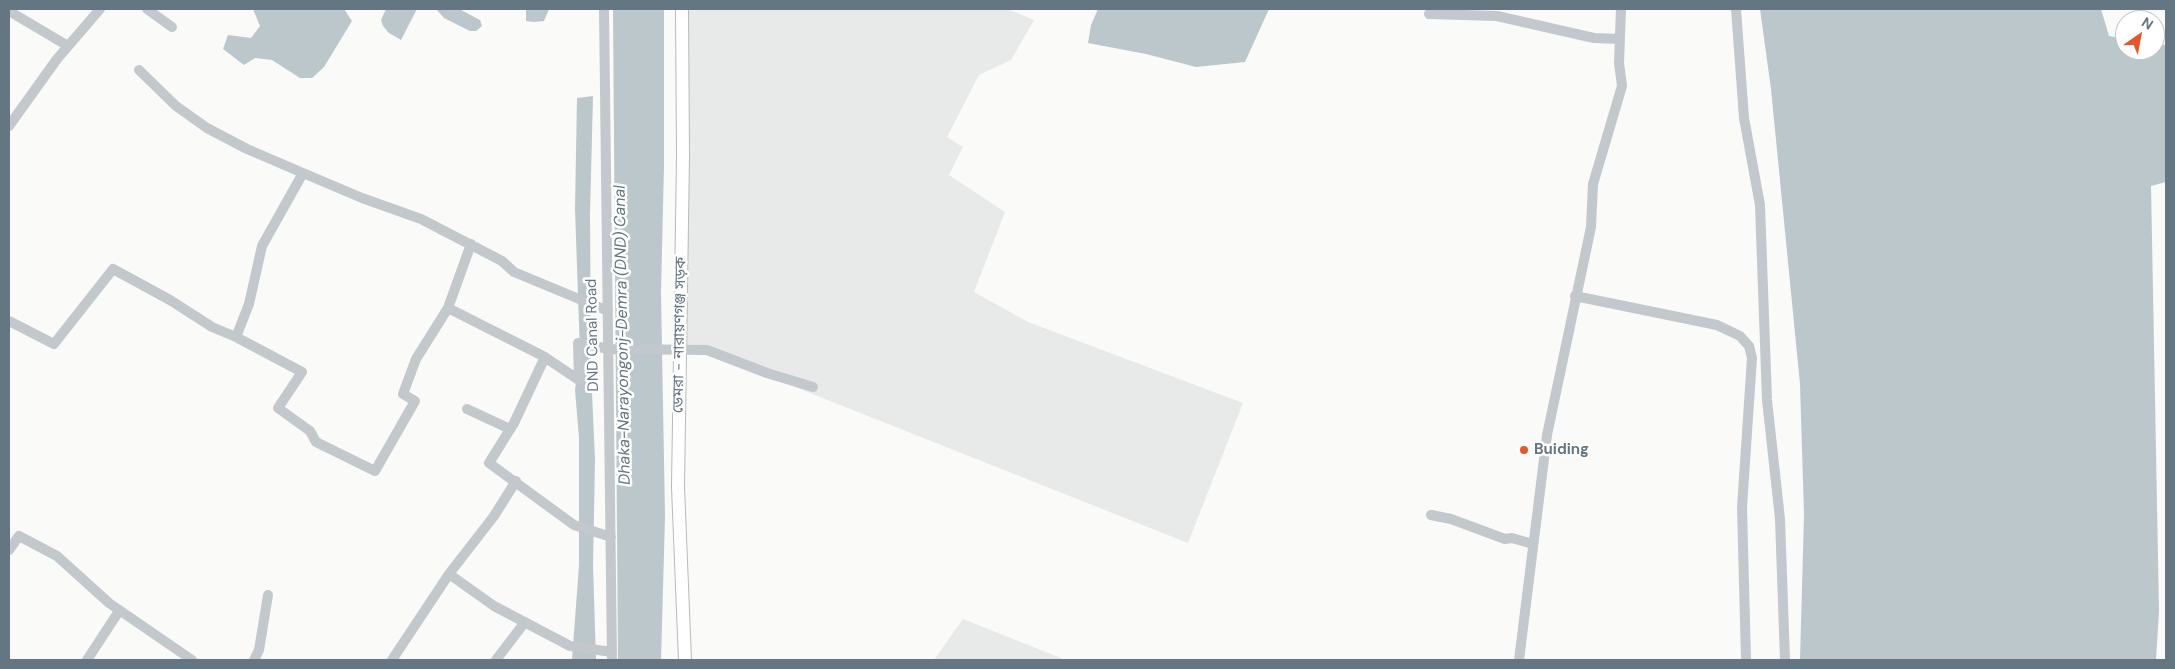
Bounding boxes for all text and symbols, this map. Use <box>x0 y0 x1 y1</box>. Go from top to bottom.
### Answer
north arrow <box>2115 10 2165 60</box>
text: N <box>2138 13 2157 34</box>
water label: Dhaka-Narayongonj-Demra (DND) Canal <box>611 185 635 485</box>
street label: ডেমরা - নারায়ণগঞ্জ সড়ক <box>670 257 690 413</box>
street label: DND Canal Road <box>583 278 603 392</box>
place label: Buiding <box>1534 441 1589 459</box>
marker: Buiding <box>1518 444 1530 456</box>

